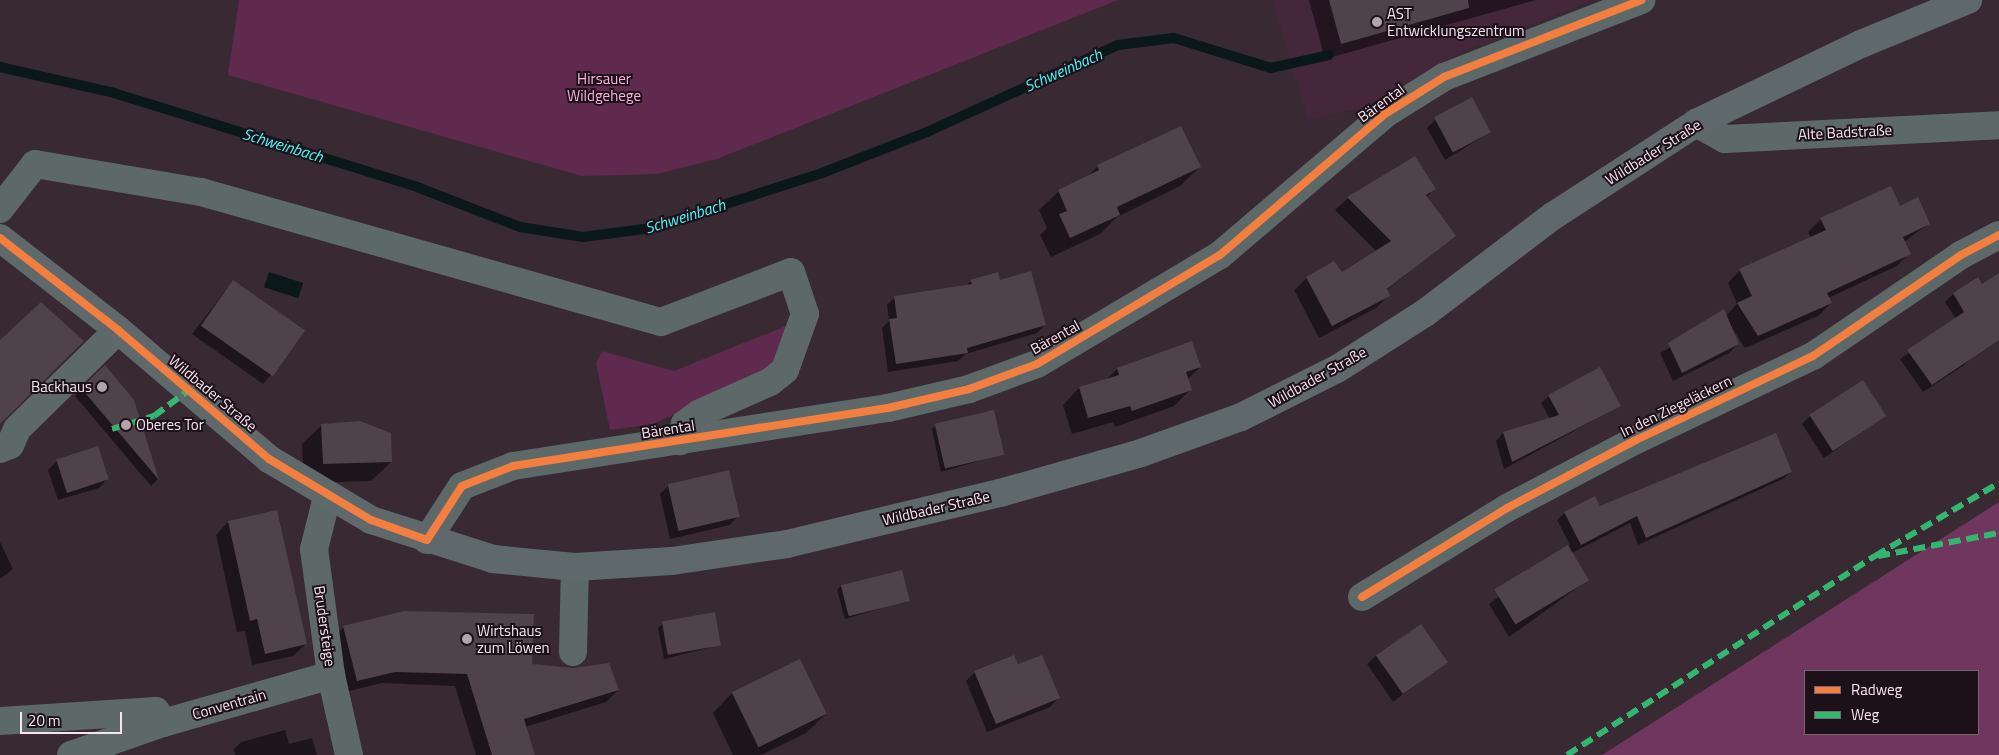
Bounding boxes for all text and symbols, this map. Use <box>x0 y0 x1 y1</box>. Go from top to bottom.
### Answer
place label: AST Entwicklungszentrum <box>1387 4 1525 39</box>
marker: AST Entwicklungszentrum <box>1371 16 1383 28</box>
water label: Schweinbach <box>1021 44 1105 96</box>
park label: Hirsauer Wildgehege <box>567 69 641 104</box>
street label: Bärental <box>1354 80 1408 126</box>
street label: Wildbader Straße <box>1602 115 1704 189</box>
street label: Alte Badstraße <box>1797 121 1893 143</box>
water label: Schweinbach <box>241 124 325 166</box>
water label: Schweinbach <box>643 195 727 237</box>
street label: Bärental <box>1027 316 1083 358</box>
street label: Wildbader Straße <box>1265 343 1369 411</box>
street label: Wildbader Straße <box>165 351 261 435</box>
street label: In den Ziegeläckern <box>1617 371 1735 441</box>
place label: Backhaus <box>31 378 92 396</box>
marker: Backhaus <box>96 381 108 393</box>
place label: Oberes Tor <box>136 416 204 434</box>
street label: Bärental <box>640 416 696 442</box>
marker: Oberes Tor <box>120 419 132 431</box>
street label: Wildbader Straße <box>881 487 991 529</box>
street label: Brudersteige <box>310 584 340 668</box>
place label: Wirtshaus zum Löwen <box>477 621 550 656</box>
marker: Wirtshaus zum Löwen <box>461 633 473 645</box>
legend <box>1804 670 1979 735</box>
text: Radweg <box>1851 678 1902 701</box>
street label: Conventrain <box>190 685 268 723</box>
scale bar <box>22 702 125 734</box>
text: Weg <box>1851 703 1879 726</box>
text: 20 m <box>28 709 61 732</box>

